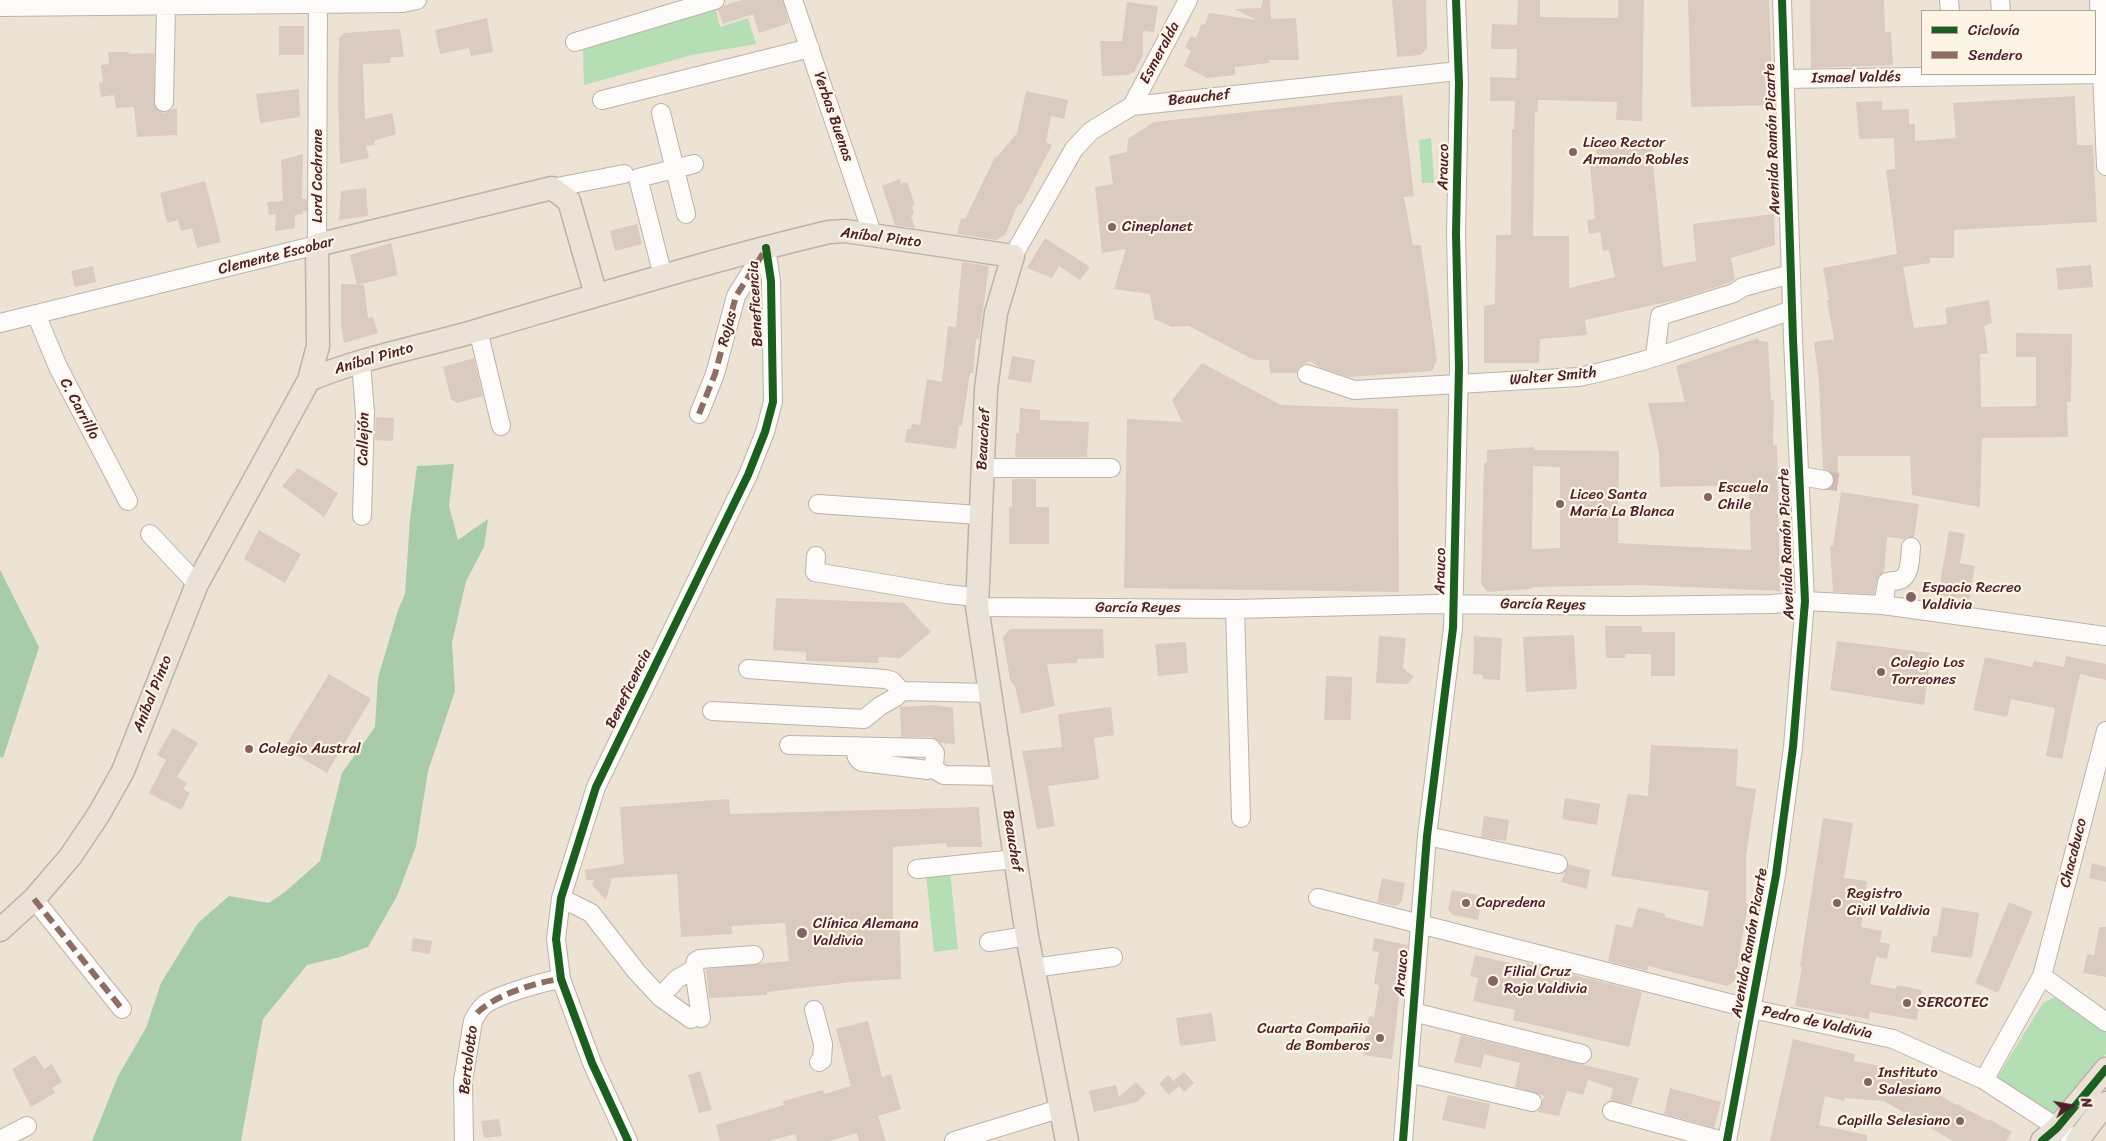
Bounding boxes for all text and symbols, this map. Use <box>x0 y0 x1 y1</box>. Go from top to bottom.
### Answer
legend <box>1921 10 2096 75</box>
text: Ciclovía <box>1968 17 2020 43</box>
street label: Esmeralda <box>1136 19 1184 87</box>
text: Sendero <box>1968 42 2022 68</box>
street label: Avenida Ramón Picarte <box>1761 63 1785 215</box>
street label: Ismael Valdés <box>1811 68 1901 88</box>
street label: Yerbas Buenas <box>809 70 857 164</box>
street label: Beauchef <box>1167 86 1231 110</box>
street label: Lord Cochrane <box>309 129 327 223</box>
place label: Liceo Rector Armando Robles <box>1583 134 1689 169</box>
street label: Arauco <box>1435 144 1453 190</box>
marker: Liceo Rector Armando Robles <box>1567 146 1579 158</box>
place label: Cineplanet <box>1122 218 1193 236</box>
marker: Cineplanet <box>1106 221 1118 233</box>
street label: Aníbal Pinto <box>840 224 922 252</box>
street label: Clemente Escobar <box>216 233 336 279</box>
street label: Beneficencia <box>745 261 767 347</box>
street label: Rojas <box>715 309 741 349</box>
street label: Aníbal Pinto <box>332 339 416 379</box>
street label: Walter Smith <box>1509 364 1597 390</box>
street label: C. Carrillo <box>55 375 103 443</box>
street label: Beauchef <box>973 407 995 471</box>
street label: Callejón <box>355 412 373 466</box>
street label: Avenida Ramón Picarte <box>1775 468 1799 620</box>
place label: Escuela Chile <box>1718 479 1768 514</box>
place label: Liceo Santa María La Blanca <box>1570 486 1674 521</box>
marker: Escuela Chile <box>1702 491 1714 503</box>
marker: Liceo Santa María La Blanca <box>1554 498 1566 510</box>
street label: Arauco <box>1432 548 1450 594</box>
place label: Espacio Recreo Valdivia <box>1922 579 2021 614</box>
marker: Espacio Recreo Valdivia <box>1904 590 1918 604</box>
street label: García Reyes <box>1500 595 1586 615</box>
street label: García Reyes <box>1095 599 1181 617</box>
street label: Beneficencia <box>602 646 656 732</box>
street label: Aníbal Pinto <box>129 653 177 735</box>
place label: Colegio Los Torreones <box>1891 654 1965 689</box>
marker: Colegio Los Torreones <box>1875 666 1887 678</box>
place label: Colegio Austral <box>259 740 360 758</box>
marker: Colegio Austral <box>243 743 255 755</box>
street label: Beauchef <box>998 809 1026 873</box>
street label: Chacabuco <box>2057 816 2091 890</box>
street label: Avenida Ramón Picarte <box>1728 867 1772 1019</box>
place label: Registro Civil Valdivia <box>1847 885 1930 920</box>
place label: Capredena <box>1476 894 1545 912</box>
marker: Capredena <box>1460 897 1472 909</box>
marker: Registro Civil Valdivia <box>1831 897 1843 909</box>
place label: Clínica Alemana Valdivia <box>813 915 918 950</box>
marker: Clínica Alemana Valdivia <box>795 926 809 940</box>
street label: Arauco <box>1391 949 1413 997</box>
place label: Filial Cruz Roja Valdivia <box>1504 963 1587 998</box>
marker: Filial Cruz Roja Valdivia <box>1486 974 1500 988</box>
place label: SERCOTEC <box>1917 994 1989 1012</box>
marker: SERCOTEC <box>1901 997 1913 1009</box>
street label: Pedro de Valdivia <box>1760 1003 1874 1043</box>
place label: Cuarta Compañia de Bomberos <box>1257 1020 1370 1055</box>
street label: Bertolotto <box>456 1025 482 1095</box>
marker: Cuarta Compañia de Bomberos <box>1374 1032 1386 1044</box>
place label: Instituto Salesiano <box>1878 1064 1941 1099</box>
marker: Instituto Salesiano <box>1862 1076 1874 1088</box>
north arrow <box>2046 1081 2096 1131</box>
text: N <box>2073 1095 2099 1110</box>
place label: Capilla Selesiano <box>1838 1112 1950 1130</box>
marker: Capilla Selesiano <box>1954 1115 1966 1127</box>

